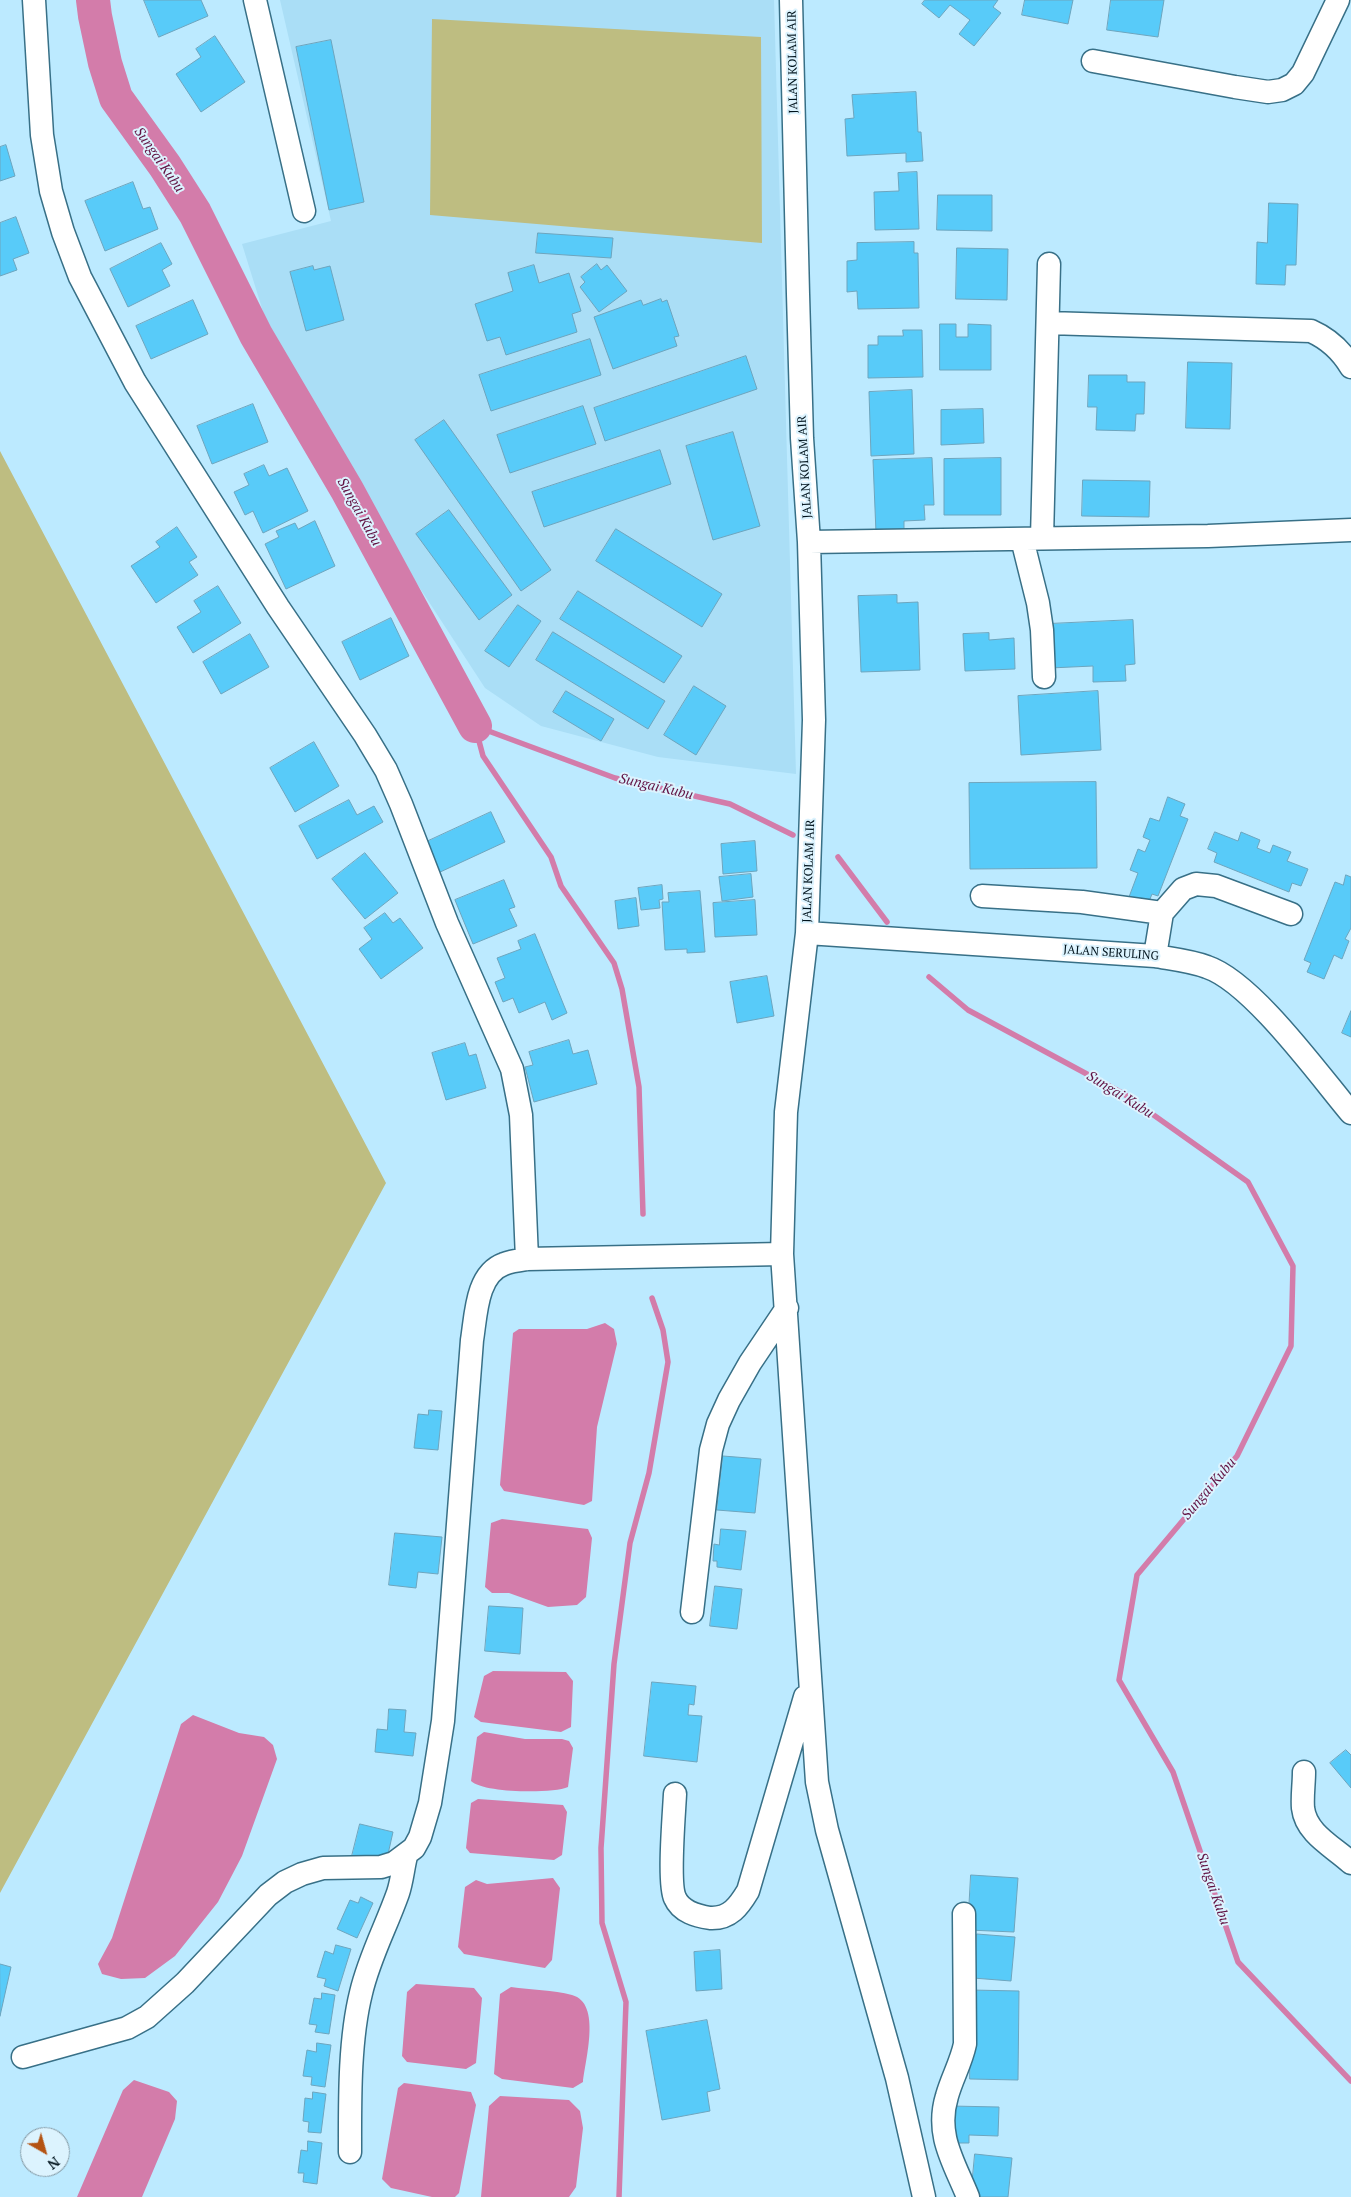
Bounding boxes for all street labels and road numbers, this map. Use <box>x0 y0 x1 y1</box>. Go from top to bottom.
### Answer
street label: JALAN KOLAM AIR <box>785 10 801 114</box>
street label: JALAN KOLAM AIR <box>795 415 815 519</box>
street label: JALAN KOLAM AIR <box>800 819 818 923</box>
street label: JALAN SERULING <box>1063 942 1159 964</box>

